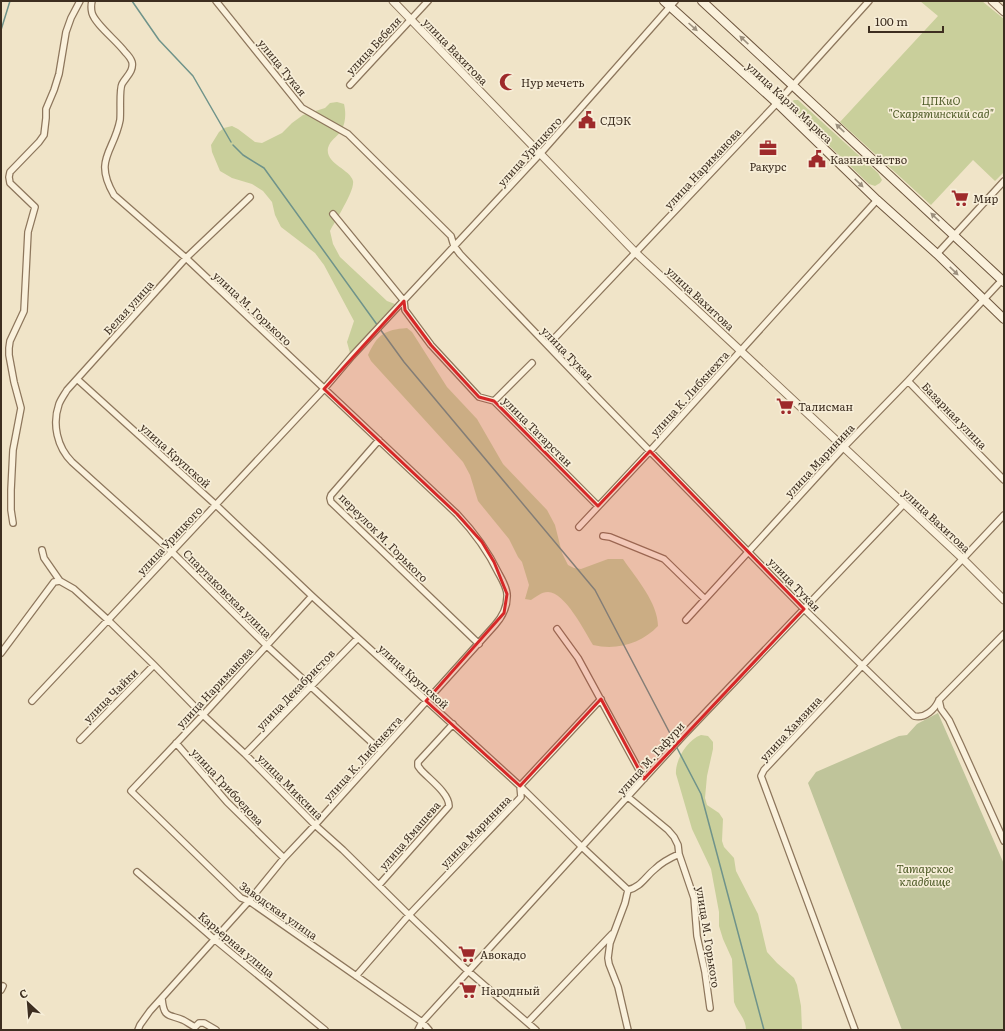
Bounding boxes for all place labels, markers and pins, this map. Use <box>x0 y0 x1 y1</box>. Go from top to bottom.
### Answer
mosque icon: Нур мечеть <box>498 72 518 92</box>
place label: Нур мечеть <box>521 74 585 90</box>
public building icon: СДЭК <box>577 110 597 130</box>
place label: СДЭК <box>600 112 631 128</box>
office icon: Ракурс <box>758 138 778 158</box>
public building icon: Казначейство <box>807 149 827 169</box>
place label: Казначейство <box>830 151 907 167</box>
place label: Ракурс <box>749 158 787 174</box>
supermarket icon: Мир <box>950 188 970 208</box>
place label: Мир <box>973 190 999 206</box>
supermarket icon: Талисман <box>775 396 795 416</box>
place label: Талисман <box>798 398 853 414</box>
supermarket icon: Авокадо <box>457 944 477 964</box>
place label: Авокадо <box>480 946 526 962</box>
supermarket icon: Народный <box>458 980 478 1000</box>
place label: Народный <box>481 982 540 998</box>

